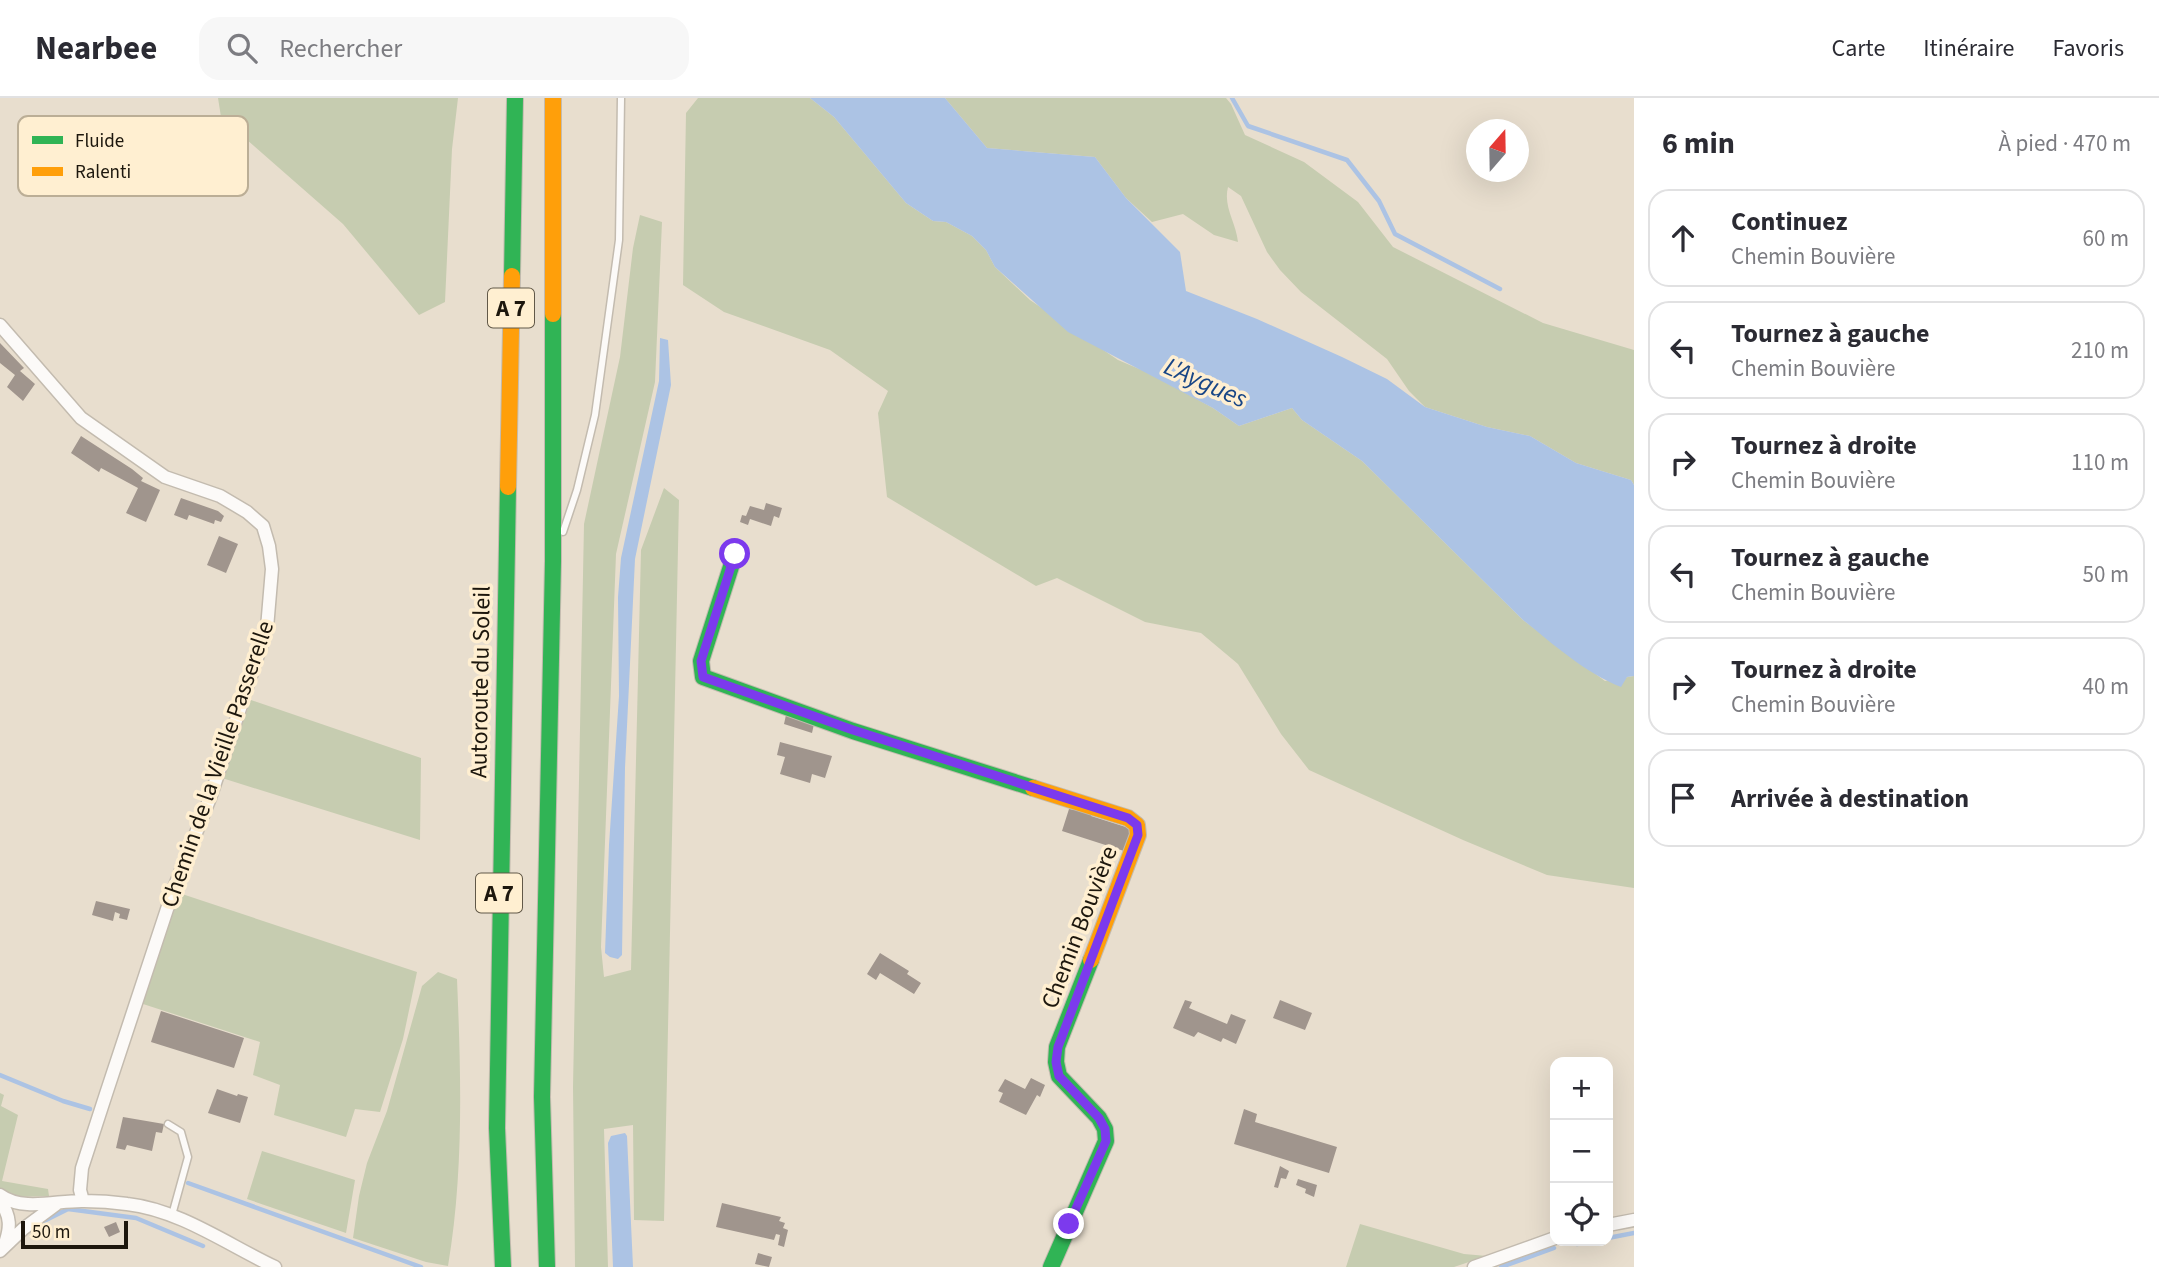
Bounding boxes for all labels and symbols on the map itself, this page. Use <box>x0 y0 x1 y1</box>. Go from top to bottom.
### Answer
legend <box>18 116 248 196</box>
north arrow <box>1466 119 1529 182</box>
text: Fluide <box>75 128 124 155</box>
text: Ralenti <box>75 159 131 186</box>
road number: A 7 <box>488 288 534 328</box>
water label: L'Aygues <box>1158 348 1253 417</box>
route start <box>719 538 750 569</box>
street label: Autoroute du Soleil <box>461 586 500 779</box>
street label: Chemin de la Vieille Passerelle <box>152 616 283 912</box>
street label: Chemin Bouvière <box>1032 841 1127 1014</box>
road number: A 7 <box>476 874 522 912</box>
route end <box>1053 1208 1084 1239</box>
scale bar <box>21 1218 128 1250</box>

